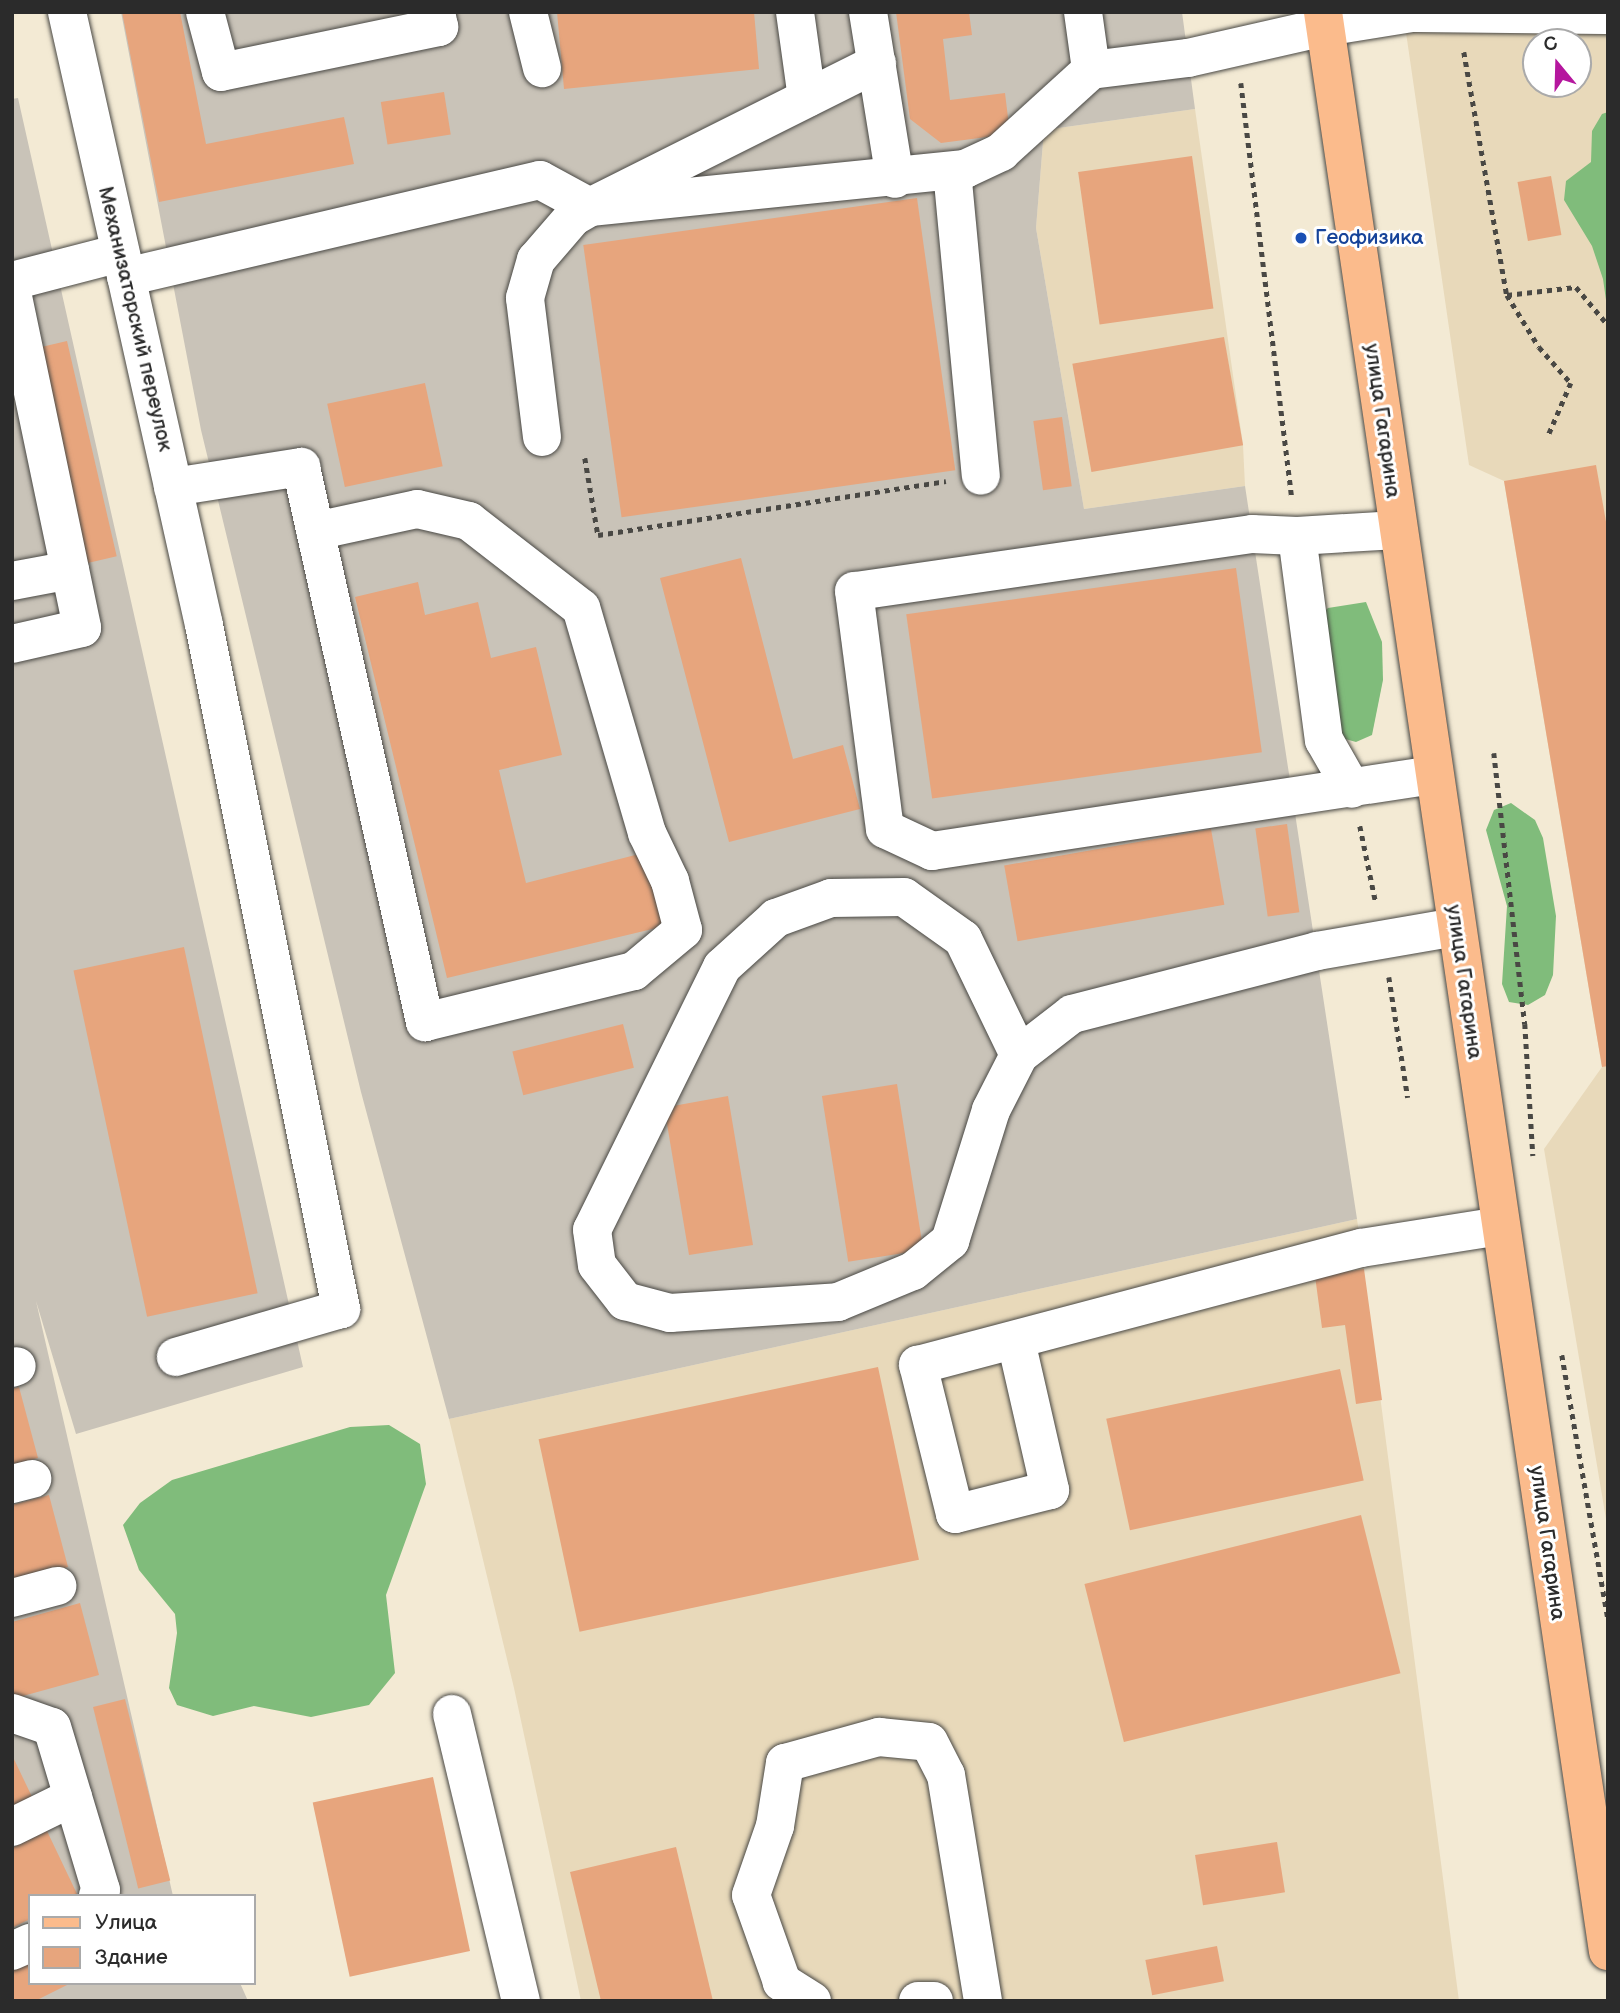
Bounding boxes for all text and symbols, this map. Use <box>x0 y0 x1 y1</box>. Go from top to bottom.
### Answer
north arrow <box>1522 28 1592 98</box>
text: С <box>1541 32 1561 58</box>
street label: Механизаторский переулок <box>92 184 178 454</box>
place label: Геофизика <box>1315 225 1424 251</box>
marker: Геофизика <box>1293 230 1309 246</box>
street label: улица Гагарина <box>1359 342 1405 500</box>
street label: улица Гагарина <box>1441 903 1487 1061</box>
street label: улица Гагарина <box>1524 1464 1570 1622</box>
legend <box>28 1894 256 1985</box>
text: Улица <box>95 1910 157 1935</box>
text: Здание <box>95 1945 168 1970</box>

